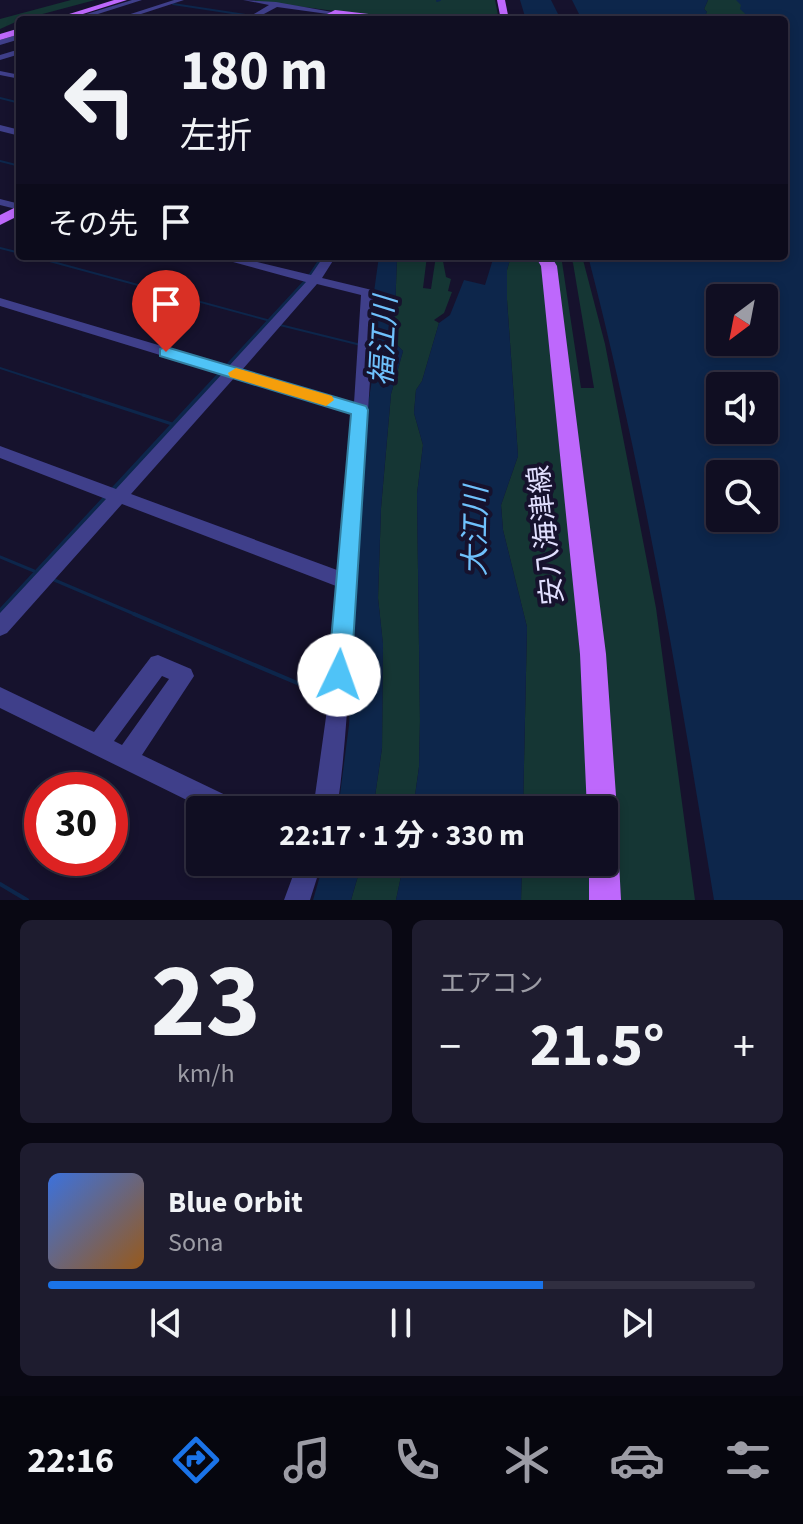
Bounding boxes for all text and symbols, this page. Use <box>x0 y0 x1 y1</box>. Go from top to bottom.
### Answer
text: 180 m <box>180 32 328 111</box>
icon: left <box>48 48 152 152</box>
text: 左折 <box>180 111 252 162</box>
icon: arrive <box>154 200 198 244</box>
text: その先 <box>48 203 138 246</box>
pin <box>132 270 200 352</box>
icon: arrive <box>144 282 188 326</box>
north arrow <box>706 284 778 356</box>
map controls <box>706 284 778 532</box>
water label: 福江川 <box>360 292 408 387</box>
button: sound <box>706 372 778 444</box>
button: search <box>706 460 778 532</box>
street label: 安八海津線 <box>519 463 573 607</box>
water label: 大江川 <box>454 483 498 576</box>
position arrow <box>297 633 381 717</box>
speed limit sign: 30 <box>24 772 128 876</box>
text: 22:17 · 1 分 · 330 m <box>279 814 525 857</box>
text: 23 <box>151 929 261 1077</box>
text: エアコン <box>440 965 544 1002</box>
text: 21.5° <box>530 1004 665 1089</box>
text: − <box>440 1016 461 1079</box>
text: + <box>733 1016 755 1079</box>
text: km/h <box>177 1055 235 1092</box>
text: Blue Orbit <box>168 1181 303 1224</box>
text: Sona <box>168 1224 223 1261</box>
icon: previous <box>144 1301 188 1345</box>
icon: pause <box>379 1301 423 1345</box>
icon: next <box>615 1301 659 1345</box>
icon: directions <box>168 1432 224 1488</box>
icon: music <box>279 1432 335 1488</box>
icon: phone <box>389 1432 445 1488</box>
icon: climate <box>499 1432 555 1488</box>
icon: car <box>609 1432 665 1488</box>
icon: filters <box>720 1432 776 1488</box>
text: 22:16 <box>27 1435 114 1486</box>

